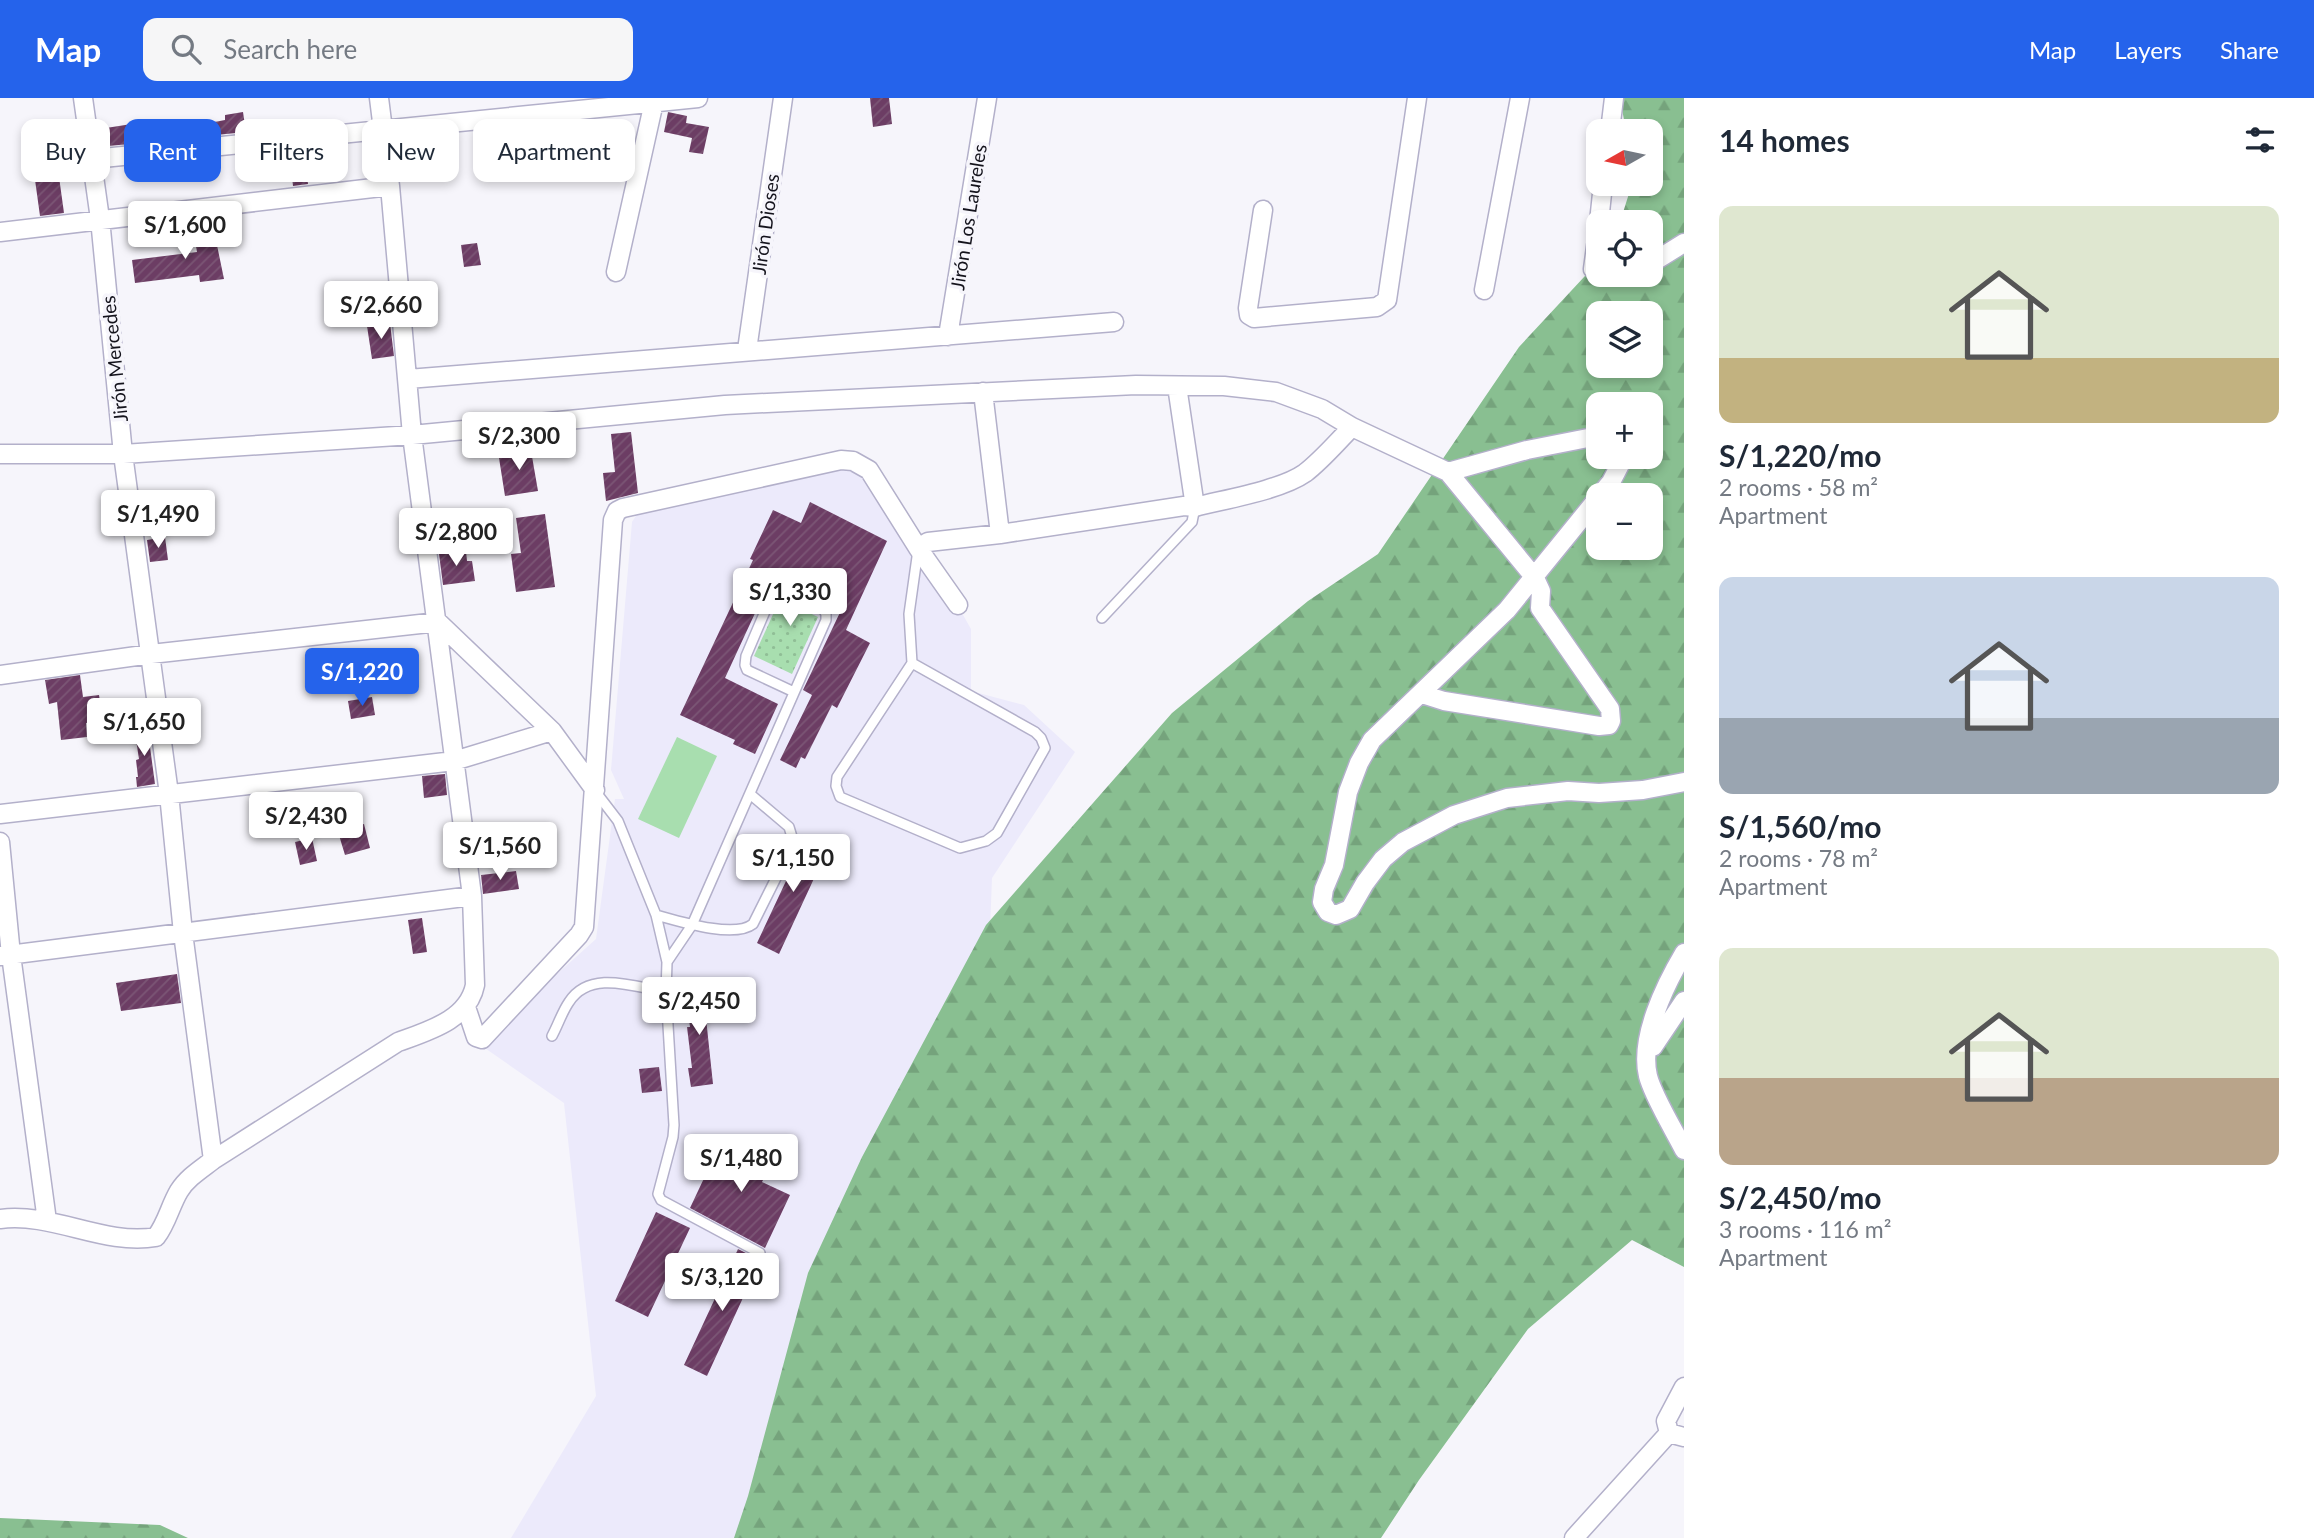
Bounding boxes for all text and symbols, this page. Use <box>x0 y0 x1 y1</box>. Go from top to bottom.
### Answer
search box <box>143 18 633 81</box>
text: Map <box>35 29 101 69</box>
icon: search <box>167 30 205 68</box>
text: Search here <box>223 33 357 65</box>
text: Map <box>2029 35 2076 64</box>
text: Layers <box>2114 35 2182 64</box>
text: Share <box>2220 35 2279 64</box>
chip: Buy <box>21 119 110 182</box>
chip: Rent <box>124 119 221 182</box>
chip: Filters <box>235 119 348 182</box>
chip: New <box>362 119 459 182</box>
chip: Apartment <box>473 119 635 182</box>
north arrow <box>1586 119 1662 196</box>
map controls <box>1586 119 1663 560</box>
icon: filters <box>2241 121 2279 159</box>
text: 14 homes <box>1719 122 1850 158</box>
street label: Jirón Los Laureles <box>945 142 991 292</box>
street label: Jirón Dioses <box>747 172 783 276</box>
pin: S/1,600 <box>120 202 250 261</box>
text: S/1,600 <box>144 210 226 238</box>
button: locate <box>1586 210 1663 287</box>
icon: home <box>1936 252 2062 378</box>
pin: S/2,660 <box>316 282 446 341</box>
text: S/2,660 <box>340 290 422 318</box>
street label: Jirón Mercedes <box>96 295 132 423</box>
button: layers <box>1586 301 1663 378</box>
button: + <box>1586 392 1663 469</box>
pin: S/2,300 <box>454 412 584 472</box>
text: S/2,300 <box>478 421 560 449</box>
text: S/1,220/mo <box>1719 437 1882 473</box>
text: 2 rooms · 58 m² <box>1719 473 1878 501</box>
button: − <box>1586 483 1663 560</box>
pin: S/1,490 <box>93 490 223 550</box>
text: S/1,490 <box>117 499 199 527</box>
text: Apartment <box>1719 501 1827 529</box>
pin: S/2,800 <box>391 508 521 568</box>
text: S/2,800 <box>415 517 497 545</box>
pin: S/1,330 <box>725 568 855 628</box>
text: S/1,330 <box>749 577 831 605</box>
icon: home <box>1936 623 2062 749</box>
pin: S/1,220 <box>297 648 427 708</box>
text: S/1,220 <box>321 657 403 685</box>
pin: S/1,650 <box>79 698 209 758</box>
text: S/1,650 <box>103 707 185 735</box>
pin: S/2,430 <box>241 792 371 852</box>
text: S/2,430 <box>265 801 347 829</box>
text: S/1,560/mo <box>1719 808 1882 844</box>
pin: S/1,560 <box>435 822 565 882</box>
text: S/1,560 <box>459 831 541 859</box>
pin: S/1,150 <box>728 834 858 894</box>
text: S/1,150 <box>752 843 834 871</box>
text: 2 rooms · 78 m² <box>1719 844 1878 872</box>
text: Apartment <box>1719 872 1827 900</box>
pin: S/2,450 <box>634 978 764 1037</box>
text: S/2,450 <box>658 986 740 1014</box>
icon: home <box>1936 994 2062 1120</box>
pin: S/1,480 <box>676 1134 806 1194</box>
text: S/1,480 <box>700 1143 782 1171</box>
text: S/2,450/mo <box>1719 1179 1882 1215</box>
text: 3 rooms · 116 m² <box>1719 1215 1891 1243</box>
text: Apartment <box>1719 1243 1827 1271</box>
pin: S/3,120 <box>657 1254 787 1313</box>
text: S/3,120 <box>681 1262 763 1290</box>

